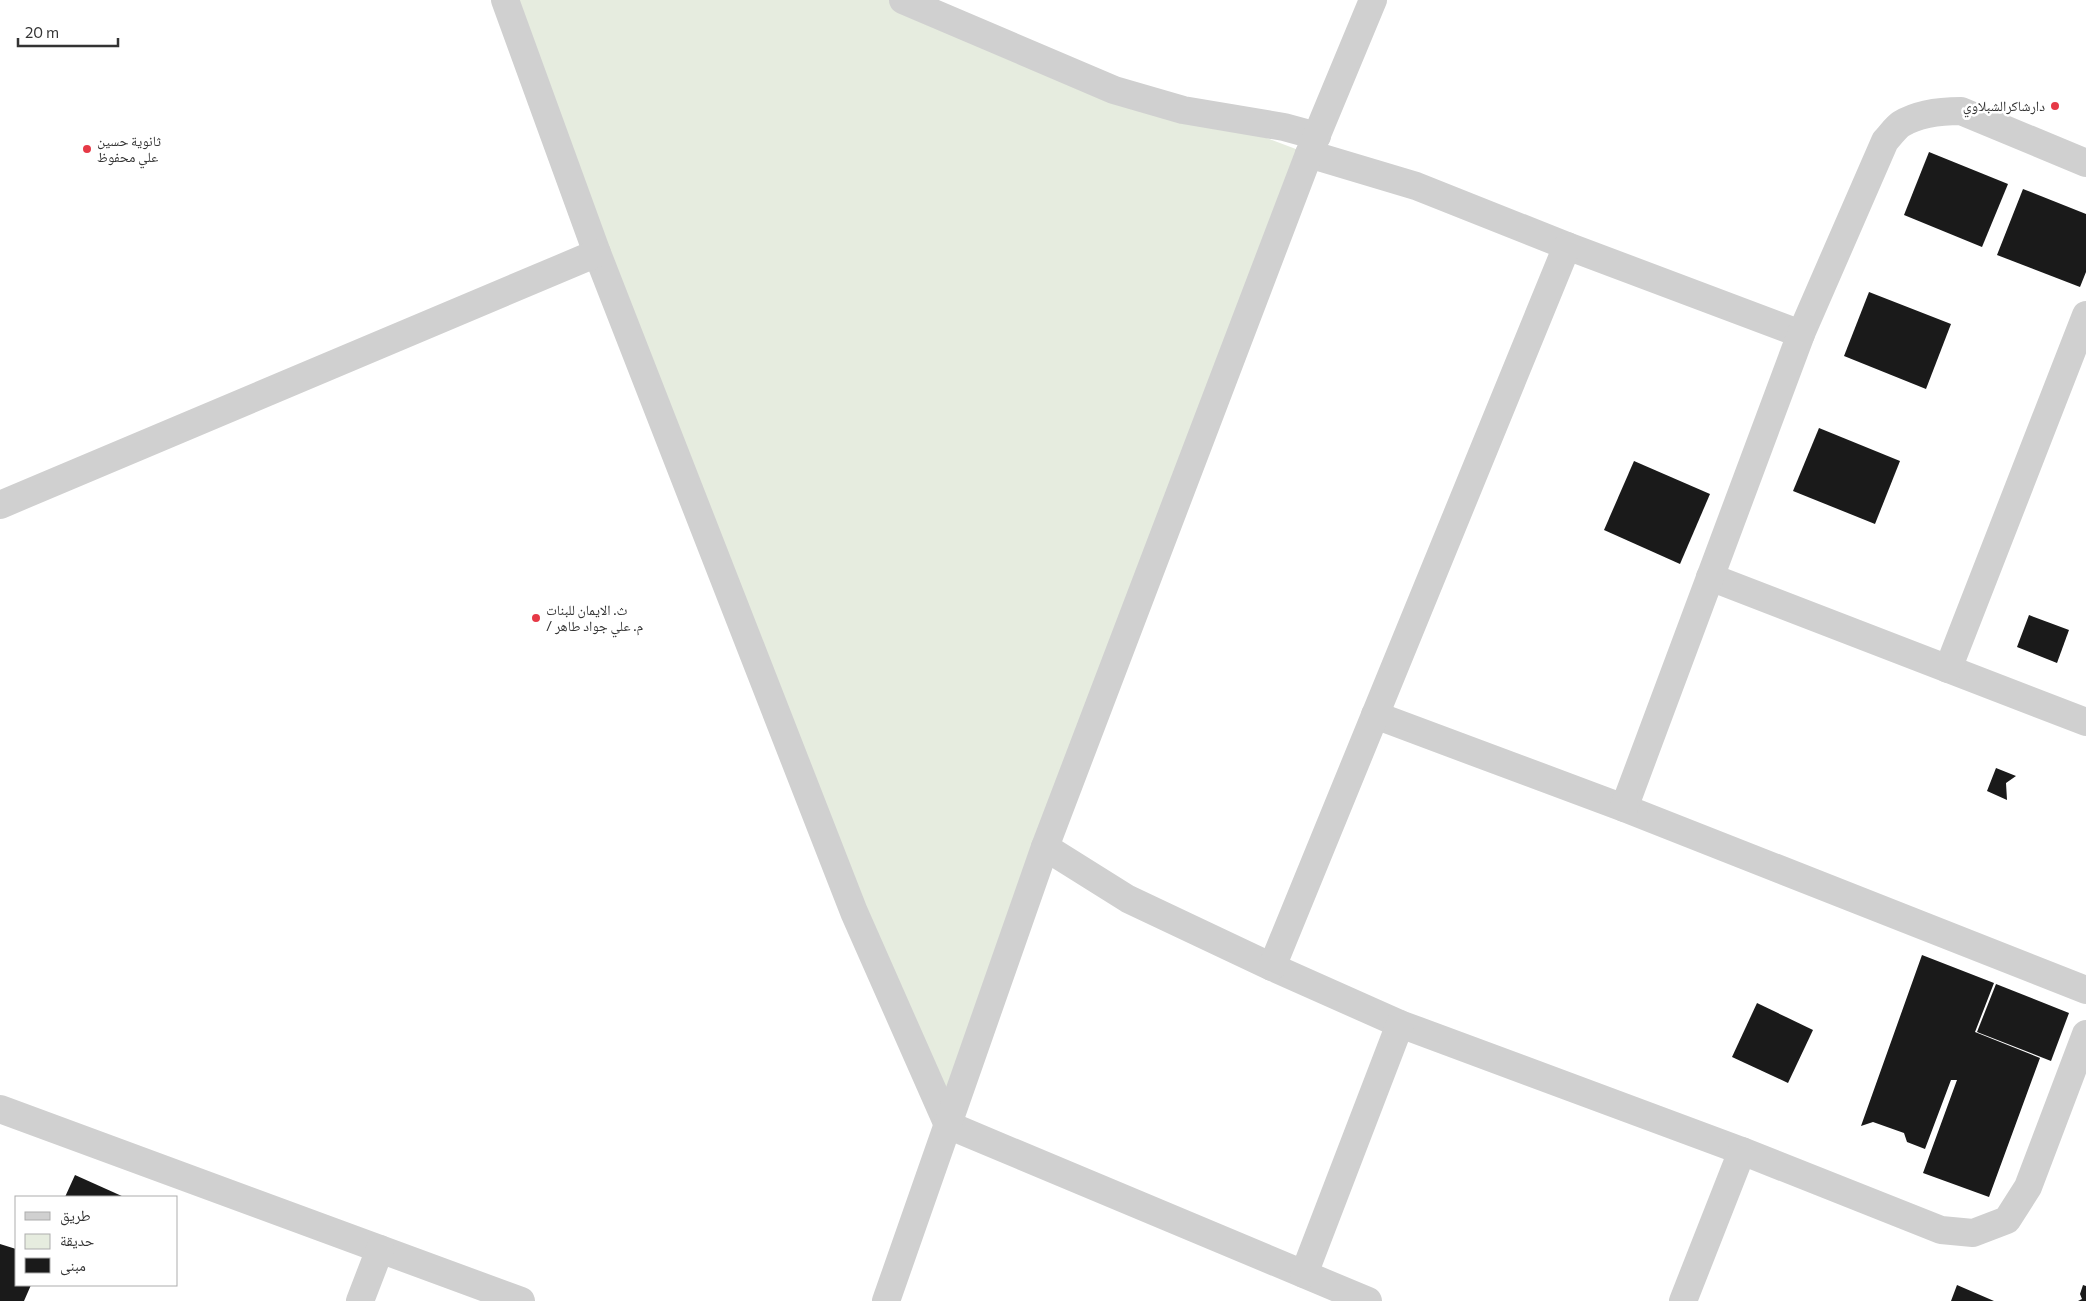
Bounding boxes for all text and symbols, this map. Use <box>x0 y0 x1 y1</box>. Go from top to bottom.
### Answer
scale bar <box>18 15 118 47</box>
text: 20 m <box>25 23 59 41</box>
place label: دارشاكرالشبلاوي <box>1963 97 2045 118</box>
marker: دارشاكرالشبلاوي <box>2049 100 2061 112</box>
place label: ثانوية حسين علي محفوظ <box>97 132 161 169</box>
marker: ثانوية حسين علي محفوظ <box>81 143 93 155</box>
place label: ث. الايمان للبنات / م. علي جواد طاهر <box>546 601 644 638</box>
marker: ث. الايمان للبنات / م. علي جواد طاهر <box>530 612 542 624</box>
legend <box>15 1196 178 1286</box>
text: طريق <box>60 1206 91 1226</box>
text: حديقة <box>60 1231 95 1249</box>
text: مبنى <box>60 1256 86 1276</box>

